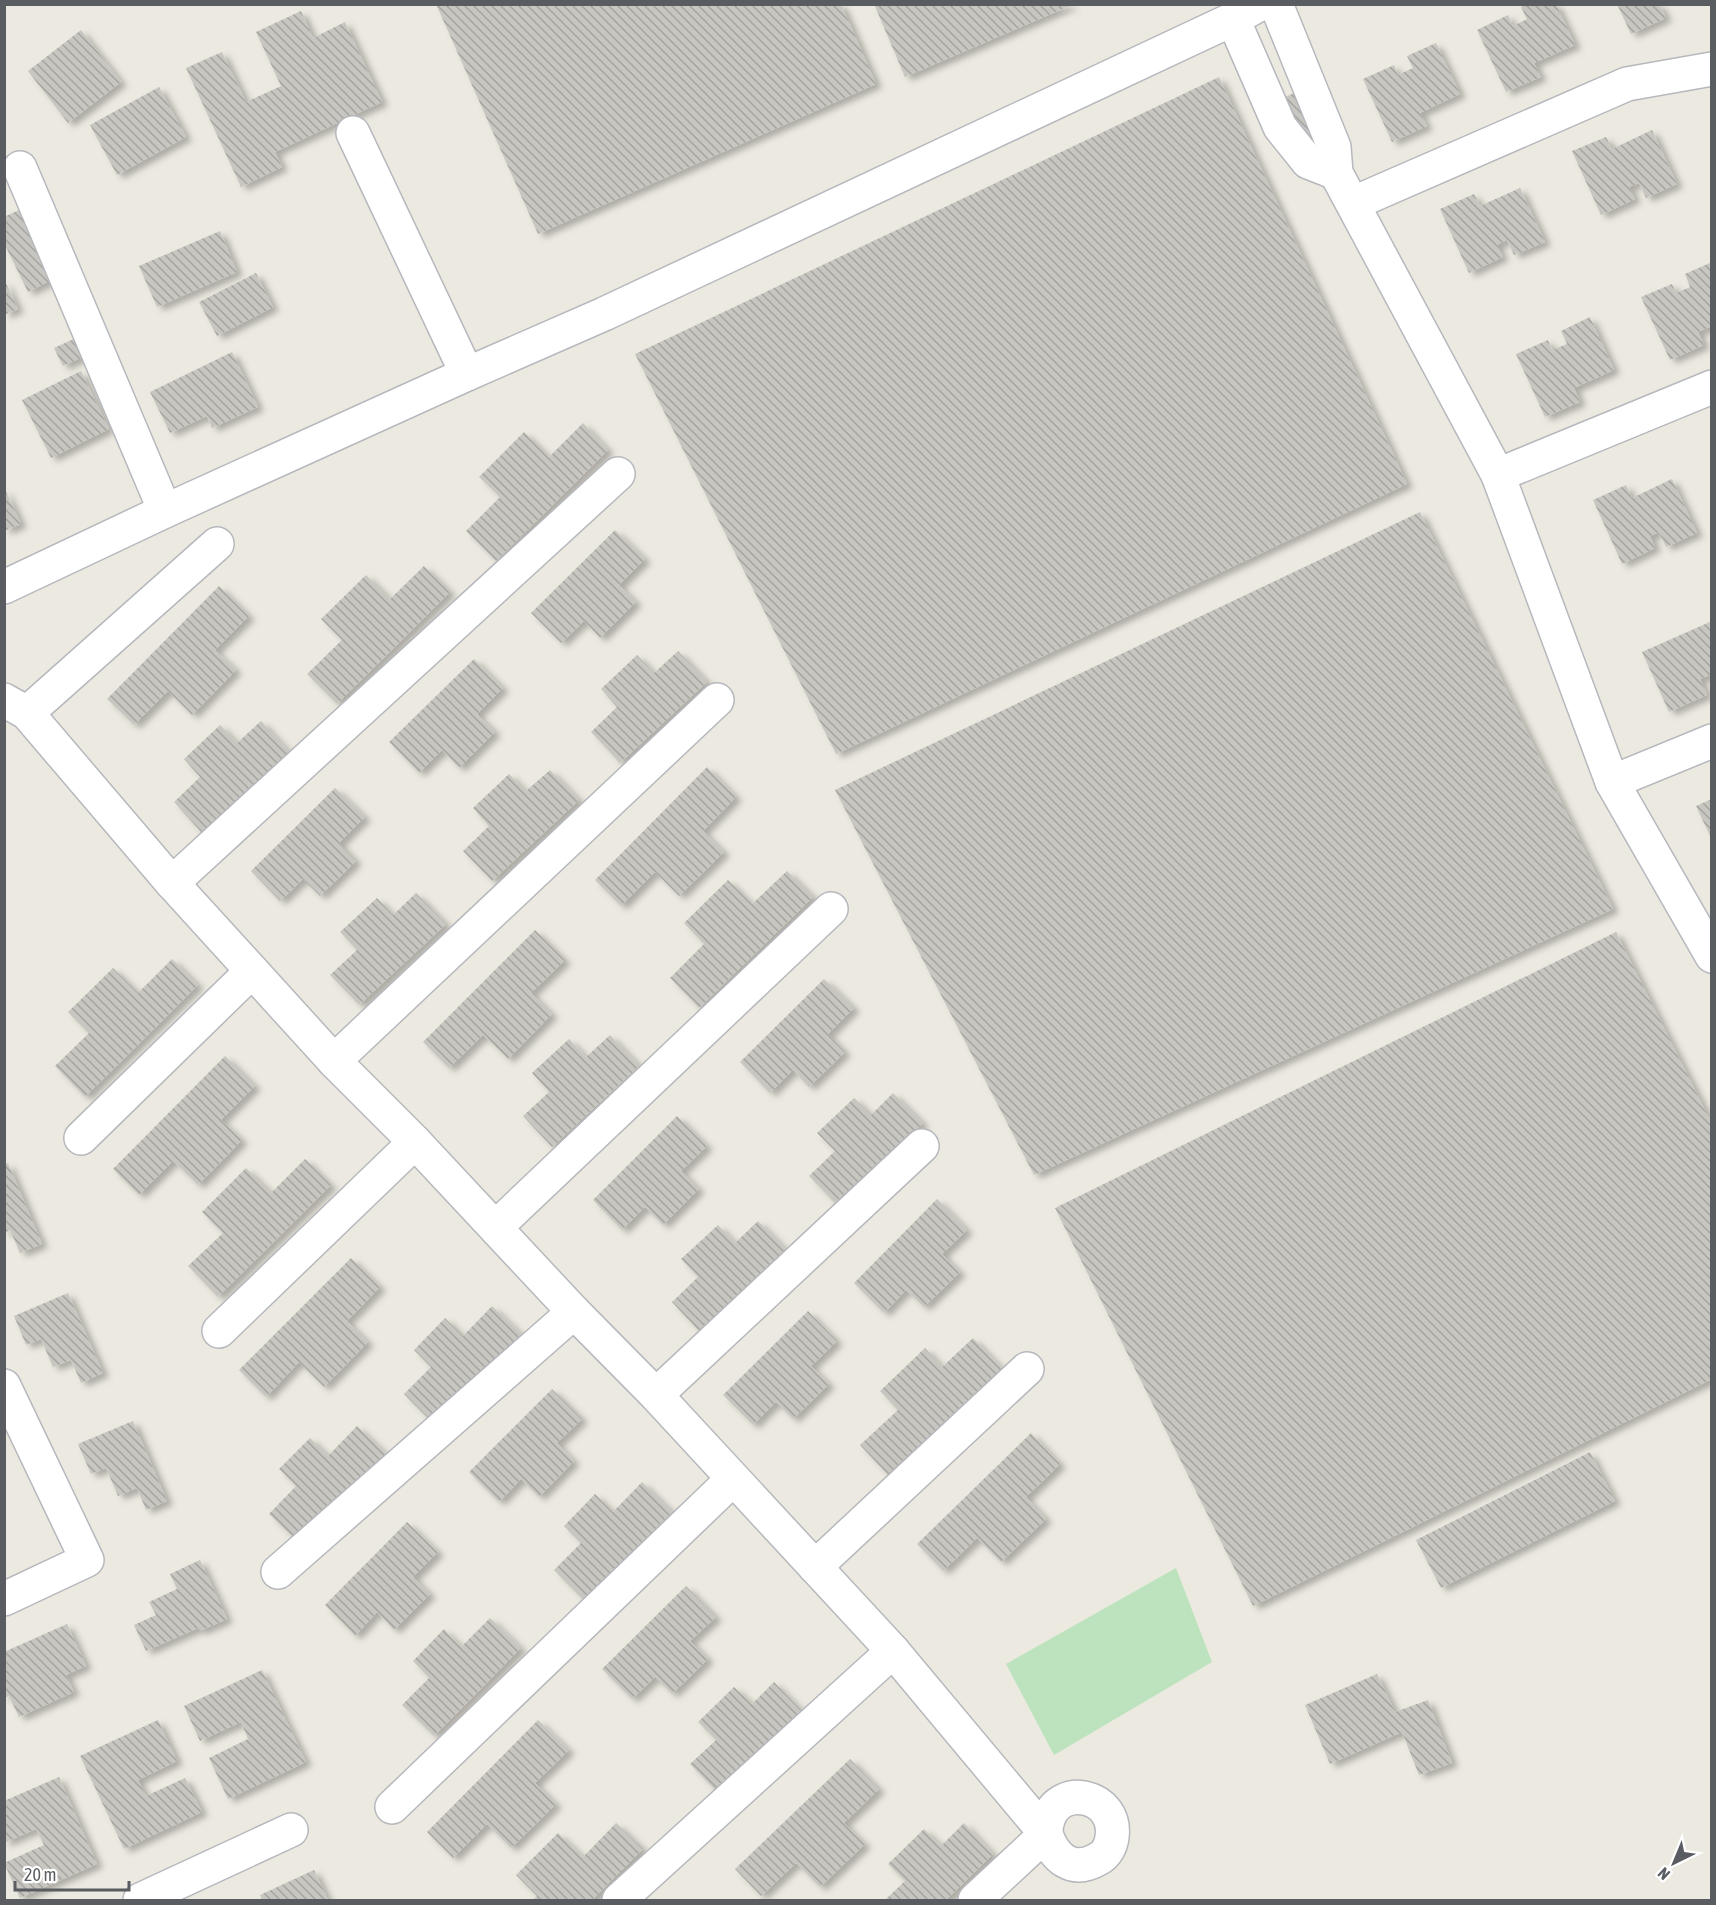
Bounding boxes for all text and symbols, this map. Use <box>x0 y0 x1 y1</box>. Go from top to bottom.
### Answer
north arrow <box>1644 1833 1704 1893</box>
scale bar <box>15 1854 129 1892</box>
text: 20 m <box>24 1864 56 1885</box>
text: N <box>1654 1864 1673 1884</box>

